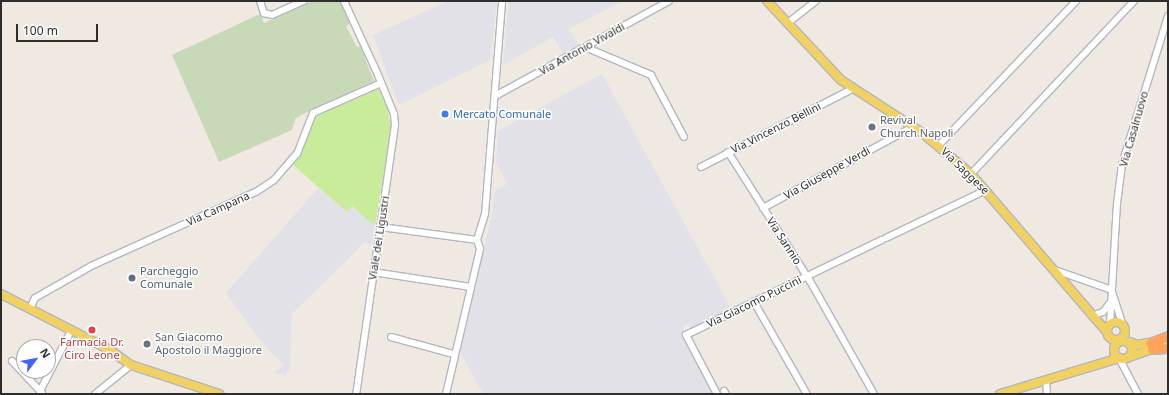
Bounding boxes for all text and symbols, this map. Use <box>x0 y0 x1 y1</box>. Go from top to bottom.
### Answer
scale bar <box>18 16 100 42</box>
street label: Via Antonio Vivaldi <box>537 20 627 78</box>
text: 100 m <box>23 22 58 39</box>
street label: Via Casalnuovo <box>1117 90 1151 168</box>
street label: Via Vincenzo Bellini <box>729 100 823 156</box>
place label: Mercato Comunale <box>453 107 551 121</box>
marker: Mercato Comunale <box>440 109 450 119</box>
place label: Revival Church Napoli <box>880 114 953 140</box>
marker: Revival Church Napoli <box>867 122 877 132</box>
street label: Via Giuseppe Verdi <box>782 144 872 202</box>
street label: Via Saggese <box>938 145 992 197</box>
street label: Via Campana <box>184 189 252 229</box>
street label: Viale dei Ligustri <box>366 195 392 281</box>
street label: Via Sannio <box>764 215 804 267</box>
place label: Parcheggio Comunale <box>140 265 198 291</box>
marker: Parcheggio Comunale <box>127 273 137 283</box>
street label: Via Giacomo Puccini <box>705 273 803 331</box>
marker: Farmacia Dr. Ciro Leone <box>87 325 97 335</box>
place label: San Giacomo Apostolo il Maggiore <box>155 331 262 357</box>
place label: Farmacia Dr. Ciro Leone <box>60 336 124 362</box>
north arrow <box>16 339 56 379</box>
marker: San Giacomo Apostolo il Maggiore <box>142 339 152 349</box>
text: N <box>37 345 54 361</box>

